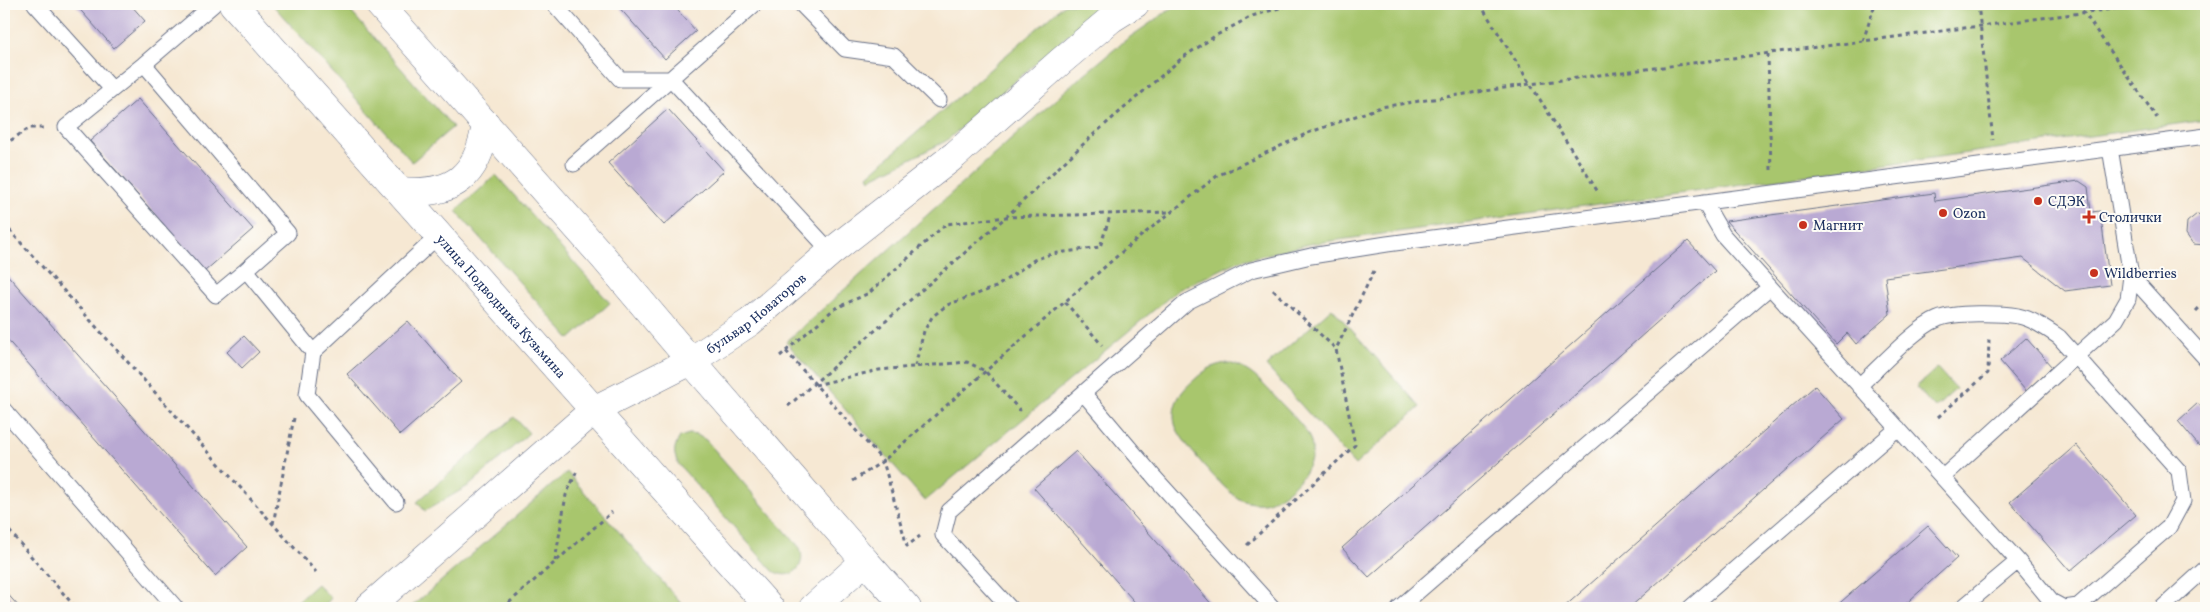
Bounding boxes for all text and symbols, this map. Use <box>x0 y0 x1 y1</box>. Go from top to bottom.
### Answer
place label: СДЭК <box>2048 193 2086 212</box>
marker: СДЭК <box>2032 195 2044 207</box>
place label: Ozon <box>1953 205 1986 224</box>
marker: Ozon <box>1937 207 1949 219</box>
place label: Столички <box>2099 209 2162 228</box>
marker: Столички <box>2083 211 2095 223</box>
place label: Магнит <box>1813 217 1863 236</box>
marker: Магнит <box>1797 219 1809 231</box>
street label: улица Подводника Кузьмина <box>431 231 570 383</box>
place label: Wildberries <box>2104 265 2177 284</box>
marker: Wildberries <box>2088 267 2100 279</box>
street label: бульвар Новаторов <box>703 269 811 359</box>

